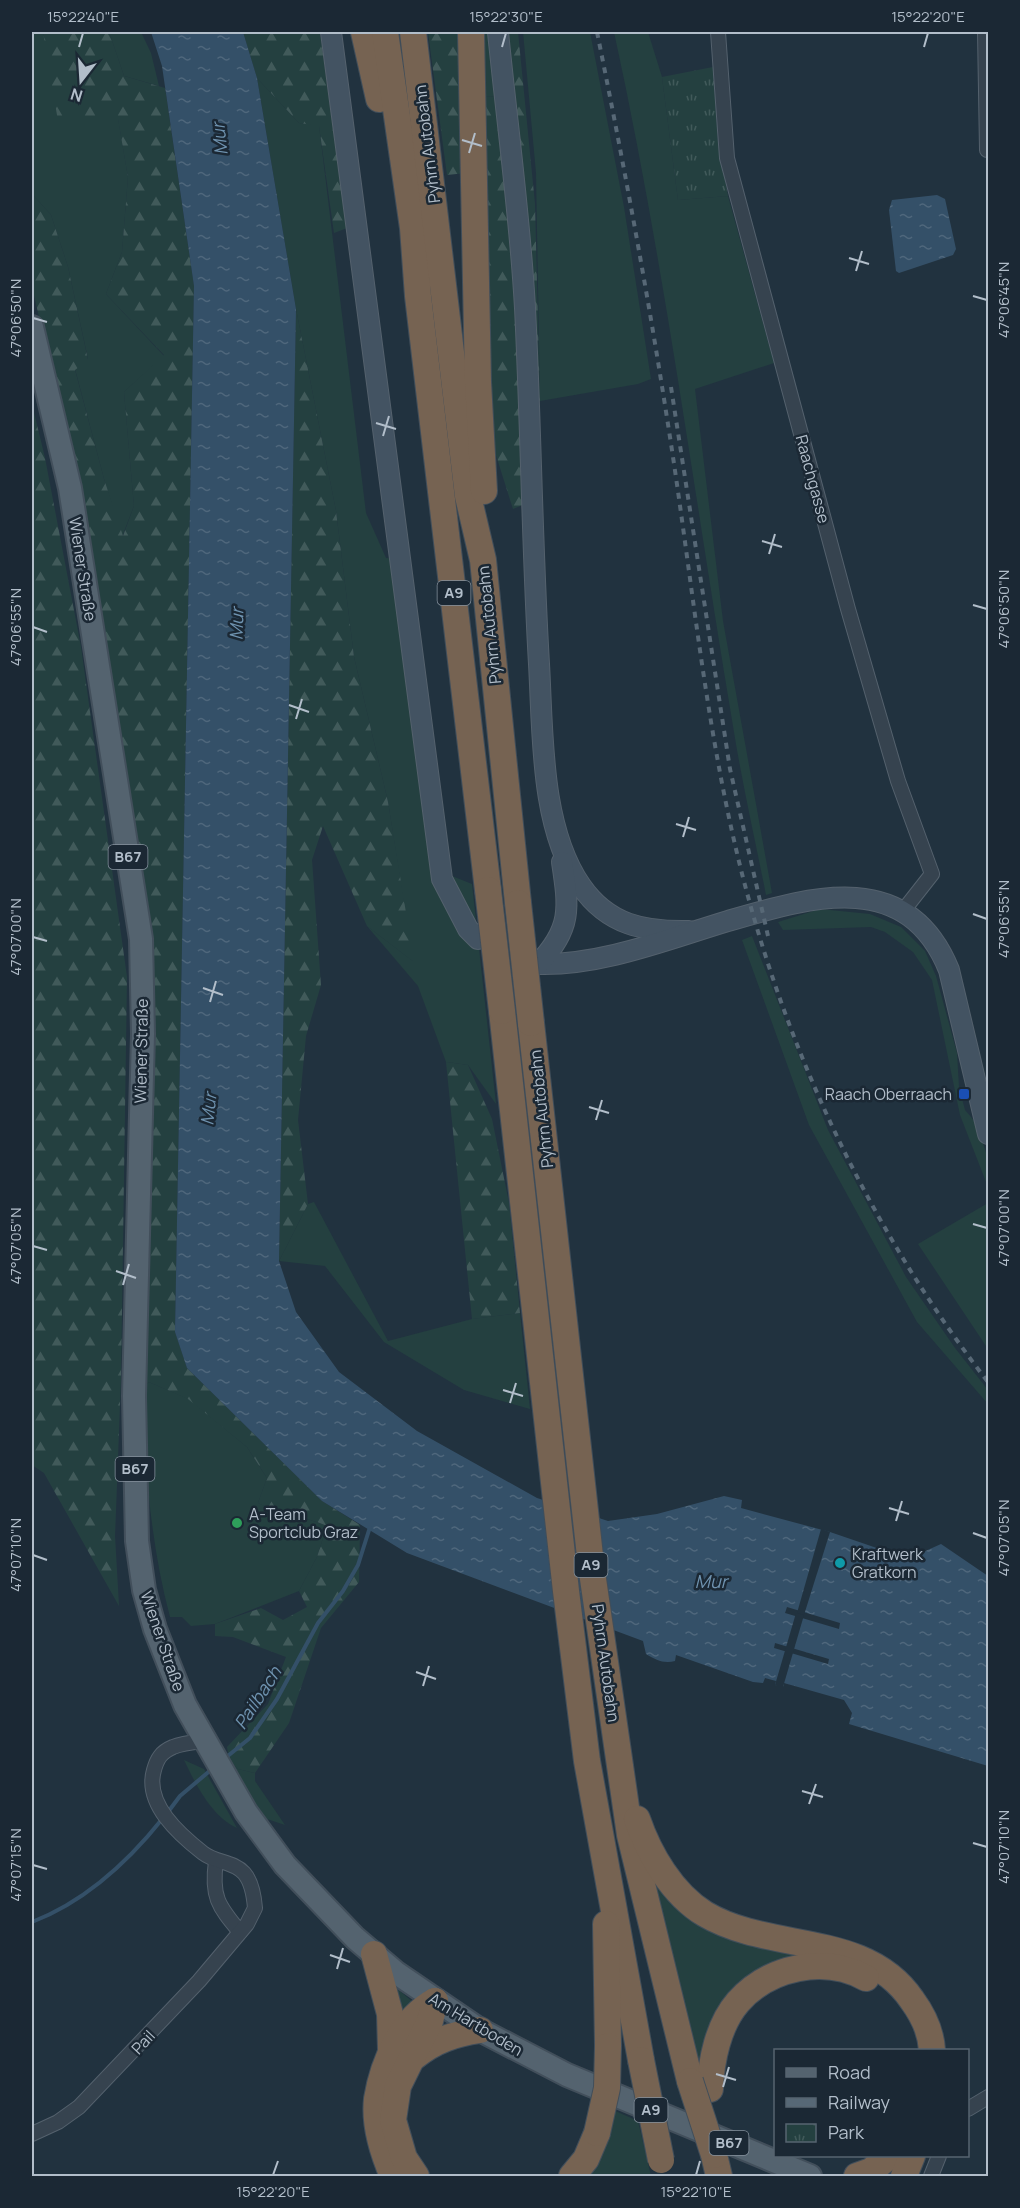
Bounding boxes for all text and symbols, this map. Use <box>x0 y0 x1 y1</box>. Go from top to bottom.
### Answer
text: 15°22'40"E <box>47 6 119 27</box>
text: 15°22'30"E <box>469 6 543 27</box>
text: 15°22'20"E <box>891 6 965 27</box>
north arrow <box>51 51 111 111</box>
text: N <box>68 83 85 108</box>
street label: Pyhrn Autobahn <box>409 84 445 204</box>
water label: Mur <box>205 119 233 156</box>
text: 47°06'45"N <box>993 262 1014 338</box>
text: 47°06'50"N <box>5 279 26 357</box>
street label: Raachgasse <box>791 432 835 526</box>
street label: Wiener Straße <box>64 516 102 622</box>
street label: Pyhrn Autobahn <box>472 565 506 685</box>
text: 47°06'50"N <box>993 570 1014 648</box>
road number: A9 <box>438 581 470 605</box>
text: 47°06'55"N <box>5 588 26 666</box>
water label: Mur <box>223 605 249 641</box>
road number: B67 <box>108 845 148 869</box>
text: 47°06'55"N <box>993 880 1014 958</box>
text: 47°07'00"N <box>5 898 26 976</box>
street label: Wiener Straße <box>129 998 153 1104</box>
street label: Pyhrn Autobahn <box>524 1049 558 1169</box>
place label: Raach Oberraach <box>825 1083 952 1105</box>
marker: Raach Oberraach <box>957 1087 971 1101</box>
water label: Mur <box>194 1089 222 1126</box>
text: 47°07'00"N <box>993 1189 1014 1267</box>
text: 47°07'05"N <box>5 1208 26 1284</box>
road number: B67 <box>116 1457 154 1481</box>
text: 47°07'05"N <box>993 1500 1014 1576</box>
place label: A-Team Sportclub Graz <box>249 1503 358 1543</box>
marker: A-Team Sportclub Graz <box>230 1516 244 1530</box>
text: 47°07'10"N <box>5 1518 26 1592</box>
place label: Kraftwerk Gratkorn <box>852 1543 924 1583</box>
road number: A9 <box>574 1553 608 1577</box>
marker: Kraftwerk Gratkorn <box>833 1556 847 1570</box>
water label: Mur <box>695 1569 730 1593</box>
street label: Wiener Straße <box>136 1588 190 1694</box>
street label: Pyhrn Autobahn <box>587 1603 625 1723</box>
water label: Pailbach <box>228 1660 287 1733</box>
text: 47°07'10"N <box>993 1810 1014 1884</box>
text: 47°07'15"N <box>5 1828 26 1902</box>
street label: Am Hartboden <box>425 1987 527 2061</box>
street label: Pail <box>126 2025 160 2059</box>
legend <box>774 2049 969 2157</box>
text: Road <box>828 2060 871 2084</box>
text: Railway <box>828 2090 890 2114</box>
road number: A9 <box>634 2098 668 2122</box>
text: Park <box>828 2120 865 2144</box>
road number: B67 <box>710 2131 748 2155</box>
text: 15°22'20"E <box>236 2181 310 2202</box>
text: 15°22'10"E <box>661 2181 732 2202</box>

